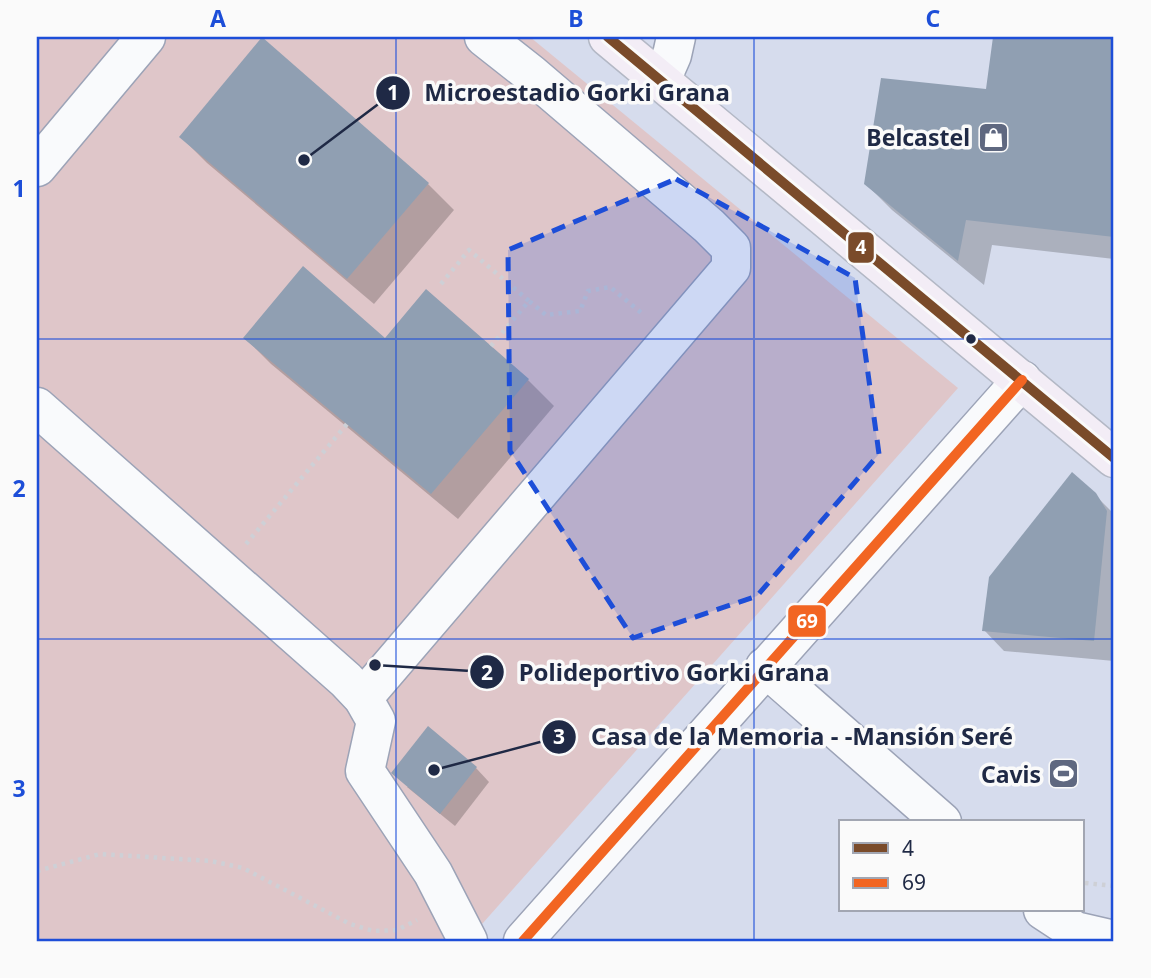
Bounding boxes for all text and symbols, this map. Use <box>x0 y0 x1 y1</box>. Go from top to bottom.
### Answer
text: A <box>210 2 226 34</box>
text: B <box>568 2 584 34</box>
text: C <box>926 2 941 34</box>
callout: Microestadio Gorki Grana <box>375 70 744 115</box>
text: Microestadio Gorki Grana <box>424 75 730 108</box>
text: 1 <box>387 78 399 106</box>
shop icon: Belcastel <box>976 120 1010 154</box>
place label: Belcastel <box>866 121 970 153</box>
text: 1 <box>12 172 26 204</box>
line badge: 4 <box>847 231 875 264</box>
text: 4 <box>856 234 867 260</box>
unlabelled marker <box>964 332 978 346</box>
text: 2 <box>12 472 26 504</box>
line badge: 69 <box>787 604 827 638</box>
text: 69 <box>796 608 818 634</box>
callout: Polideportivo Gorki Grana <box>470 650 843 695</box>
text: Polideportivo Gorki Grana <box>519 655 829 688</box>
text: 2 <box>481 658 493 686</box>
callout: Casa de la Memoria - -Mansión Seré <box>542 714 1027 759</box>
text: Casa de la Memoria - -Mansión Seré <box>591 719 1013 752</box>
text: 3 <box>553 722 565 750</box>
sports icon: Cavis <box>1047 757 1081 791</box>
place label: Cavis <box>981 758 1041 790</box>
text: 3 <box>12 772 26 804</box>
legend <box>839 820 1084 912</box>
text: 4 <box>902 834 914 862</box>
text: 69 <box>902 868 926 896</box>

